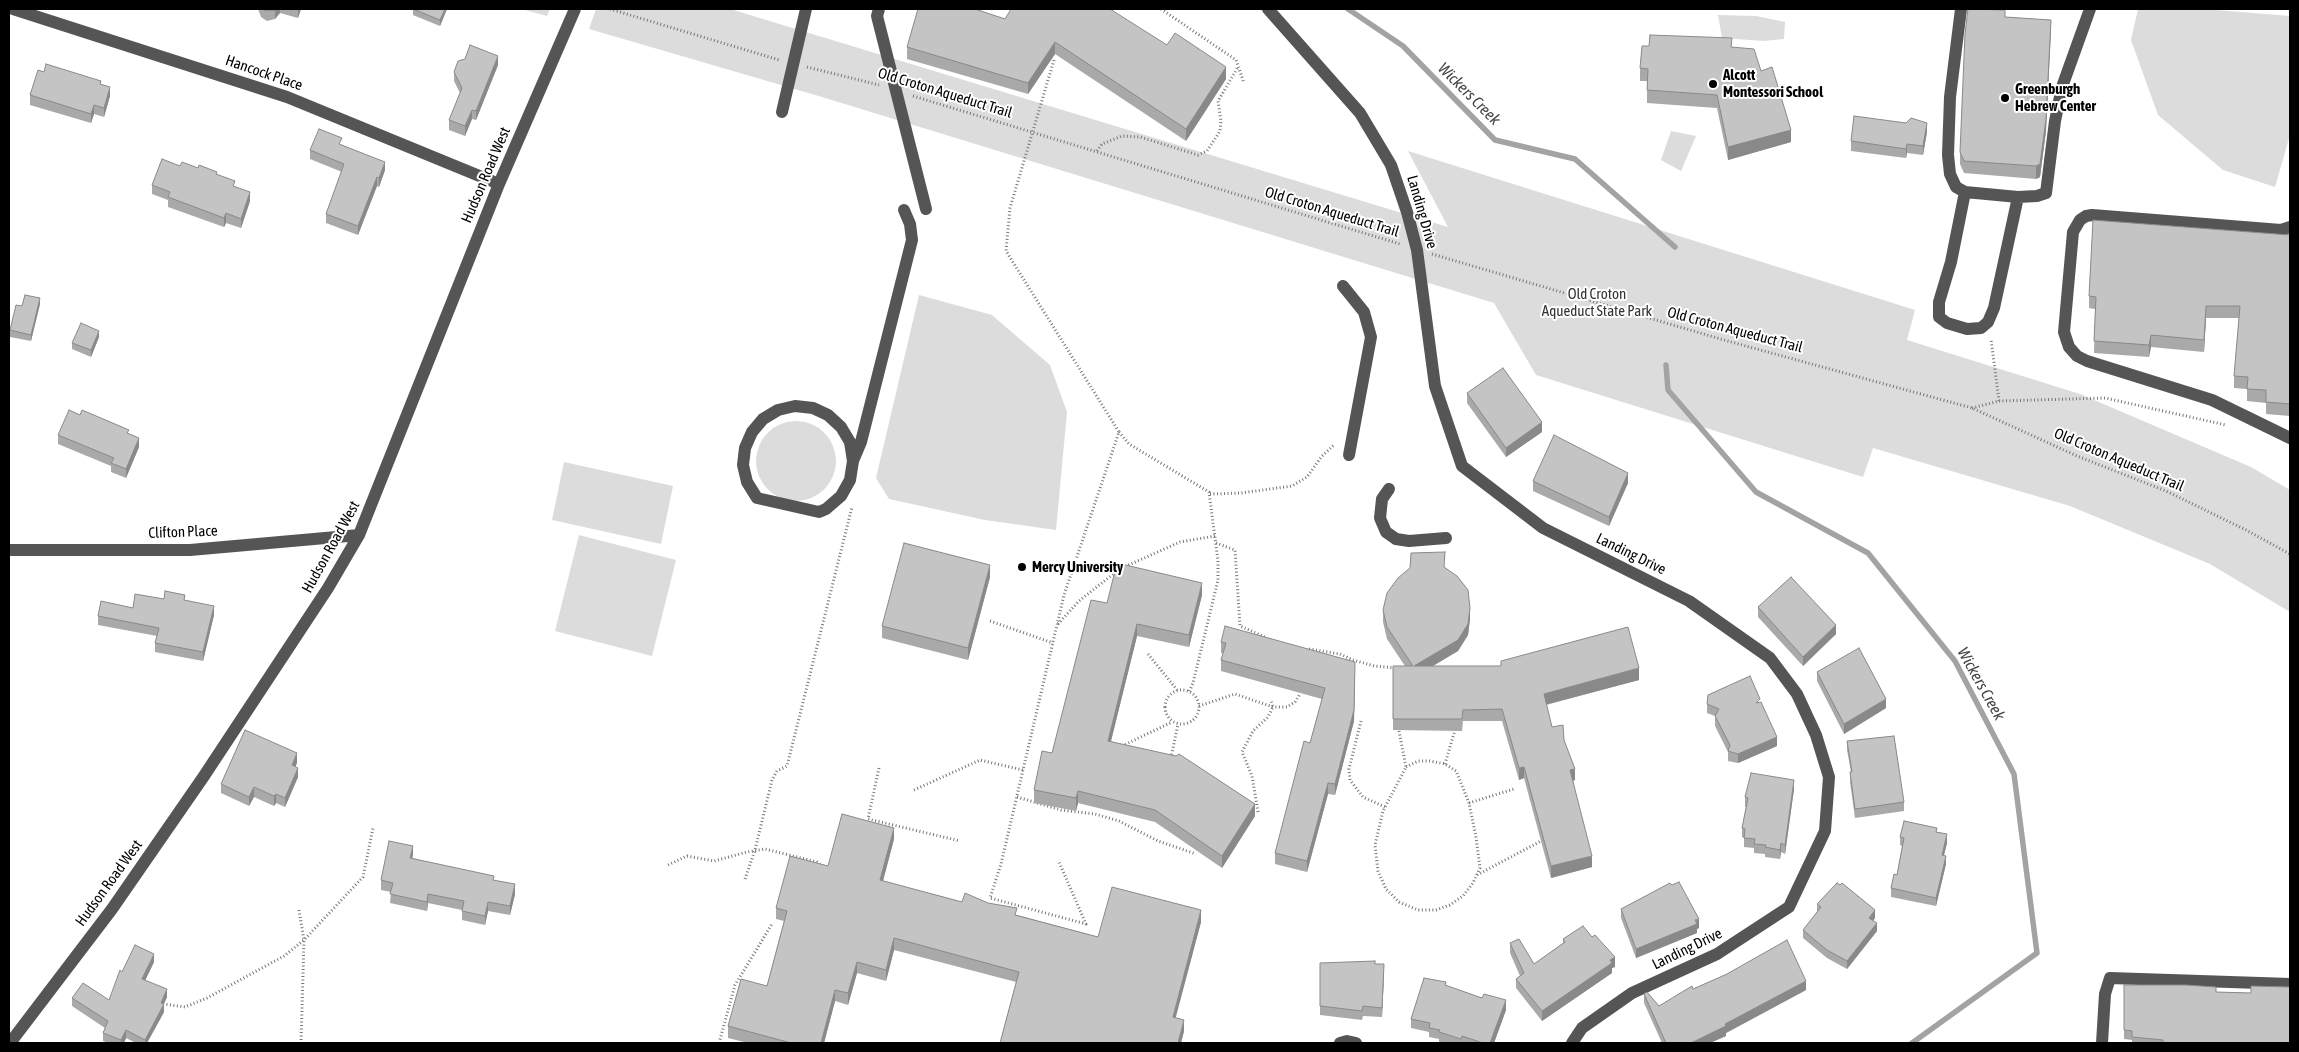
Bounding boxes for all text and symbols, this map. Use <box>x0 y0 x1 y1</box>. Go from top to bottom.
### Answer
street label: Hancock Place <box>223 51 305 95</box>
water label: Wickers Creek <box>1434 59 1504 129</box>
street label: Old Croton Aqueduct Trail <box>876 64 1014 122</box>
place label: Alcott Montessori School <box>1723 66 1823 101</box>
marker: Alcott Montessori School <box>1707 78 1719 90</box>
place label: Greenburgh Hebrew Center <box>2015 80 2096 115</box>
marker: Greenburgh Hebrew Center <box>1999 92 2011 104</box>
street label: Hudson Road West <box>458 124 514 226</box>
street label: Landing Drive <box>1403 173 1441 251</box>
street label: Old Croton Aqueduct Trail <box>1263 183 1401 241</box>
park label: Old Croton Aqueduct State Park <box>1542 285 1652 320</box>
street label: Old Croton Aqueduct Trail <box>1665 303 1805 357</box>
street label: Old Croton Aqueduct Trail <box>2051 424 2187 496</box>
street label: Hudson Road West <box>298 498 364 596</box>
street label: Clifton Place <box>148 522 218 542</box>
street label: Landing Drive <box>1593 529 1669 579</box>
place label: Mercy University <box>1032 558 1123 576</box>
marker: Mercy University <box>1016 561 1028 573</box>
water label: Wickers Creek <box>1953 644 2009 724</box>
street label: Hudson Road West <box>72 836 146 930</box>
street label: Landing Drive <box>1649 924 1725 974</box>

